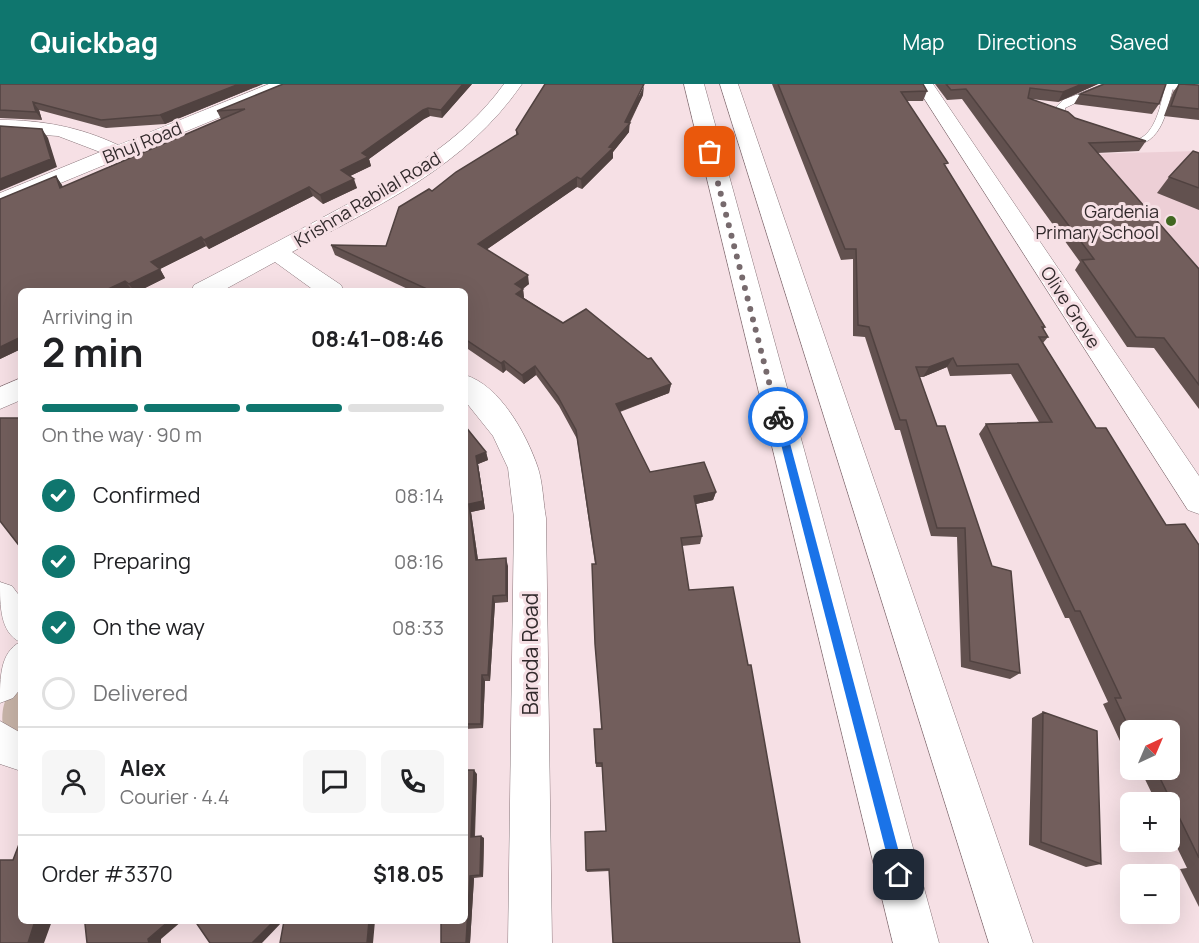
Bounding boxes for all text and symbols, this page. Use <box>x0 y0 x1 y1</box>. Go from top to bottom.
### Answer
text: Quickbag <box>30 23 158 61</box>
text: Map <box>903 28 944 56</box>
text: Directions <box>977 28 1077 56</box>
text: Saved <box>1110 28 1169 56</box>
street label: Bhuj Road <box>99 115 185 169</box>
pin <box>684 126 735 177</box>
icon: bag <box>693 135 726 168</box>
street label: Krishna Rabilal Road <box>289 146 445 252</box>
place label: Gardenia Primary School <box>1035 199 1159 244</box>
marker: Gardenia Primary School <box>1164 214 1178 228</box>
street label: Olive Grove <box>1036 261 1106 353</box>
text: Arriving in <box>42 303 133 330</box>
text: 08:41–08:46 <box>311 324 444 354</box>
text: 2 min <box>42 325 143 379</box>
courier <box>748 387 808 447</box>
icon: bike <box>762 401 795 434</box>
text: On the way · 90 m <box>42 421 202 448</box>
icon: check <box>42 479 75 512</box>
text: Confirmed <box>93 480 201 510</box>
text: 08:14 <box>395 482 444 509</box>
icon: check <box>42 545 75 578</box>
text: Preparing <box>93 546 191 576</box>
text: 08:16 <box>394 548 444 575</box>
street label: Baroda Road <box>516 593 544 715</box>
icon: check <box>42 611 75 644</box>
text: On the way <box>93 612 205 642</box>
text: 08:33 <box>392 614 444 641</box>
text: Delivered <box>93 678 188 708</box>
north arrow <box>1120 720 1180 780</box>
map controls <box>1120 720 1180 924</box>
button: person <box>42 750 105 813</box>
button: chat <box>303 750 366 813</box>
button: phone <box>381 750 444 813</box>
text: Alex <box>120 753 166 783</box>
text: Courier · 4.4 <box>120 783 230 810</box>
button: + <box>1120 792 1180 852</box>
pin <box>873 849 924 900</box>
icon: home <box>882 858 915 891</box>
text: Order #3370 <box>42 859 173 889</box>
text: $18.05 <box>373 859 444 889</box>
button: − <box>1120 864 1180 924</box>

